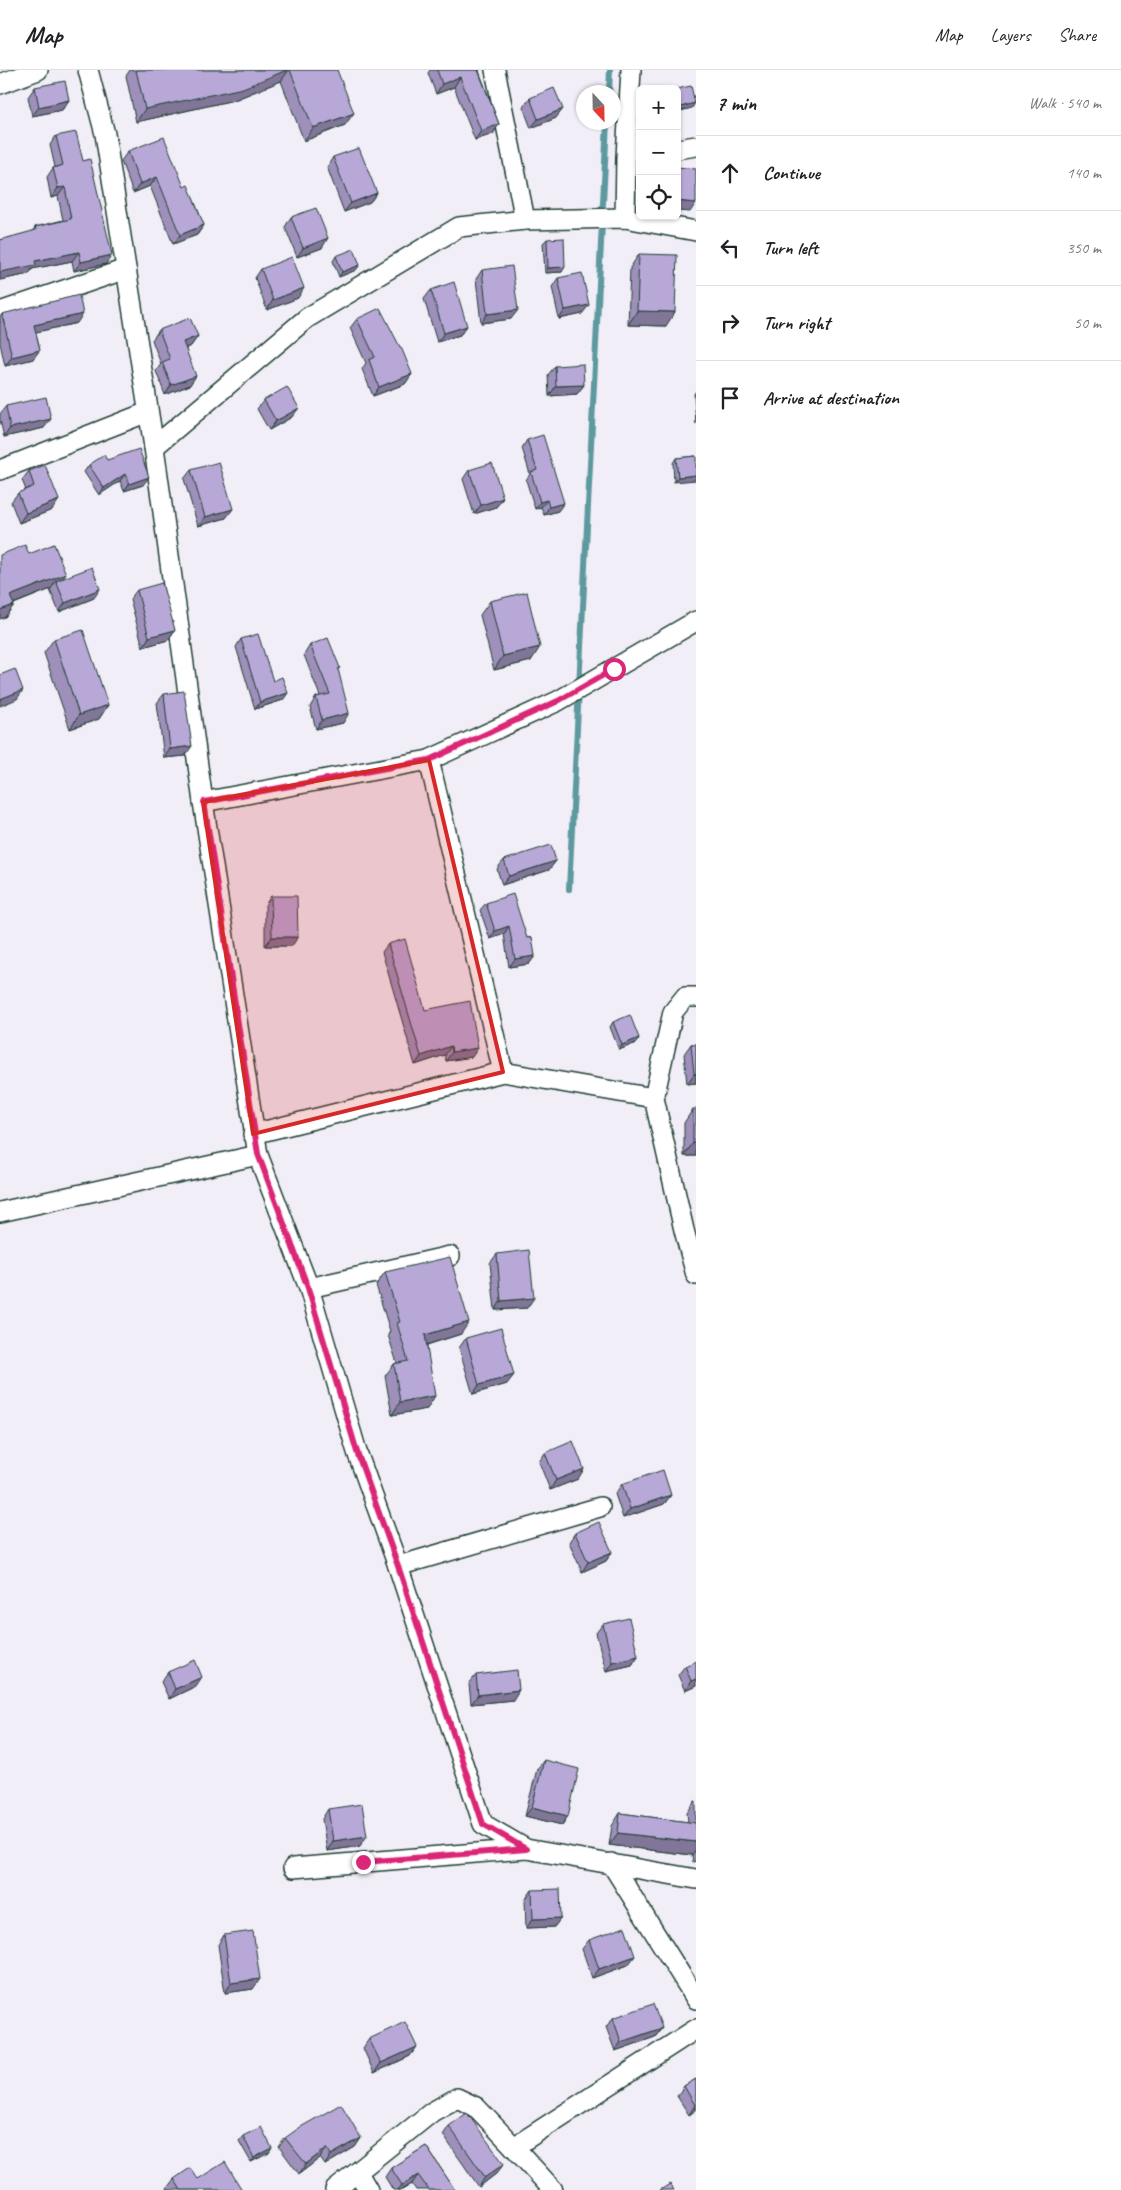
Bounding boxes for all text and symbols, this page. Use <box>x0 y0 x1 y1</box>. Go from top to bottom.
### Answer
text: Map <box>25 20 62 50</box>
text: Map <box>935 24 963 46</box>
text: Layers <box>991 24 1030 46</box>
text: Share <box>1058 24 1096 46</box>
north arrow <box>576 85 621 130</box>
map controls <box>636 85 681 220</box>
button: + <box>636 85 681 130</box>
text: 7 min <box>716 90 756 116</box>
text: Walk · 540 m <box>1029 93 1101 113</box>
button: − <box>636 130 681 175</box>
icon: ahead <box>716 159 744 187</box>
text: Continue <box>763 161 820 185</box>
text: 140 m <box>1067 163 1101 183</box>
button: locate <box>636 175 681 220</box>
icon: left <box>716 234 744 262</box>
text: Turn left <box>763 236 818 260</box>
text: 350 m <box>1067 238 1101 258</box>
icon: right <box>716 309 744 337</box>
text: Turn right <box>763 311 830 335</box>
text: 50 m <box>1074 313 1101 333</box>
icon: arrive <box>716 384 744 412</box>
text: Arrive at destination <box>763 386 899 410</box>
route start <box>603 658 626 681</box>
route end <box>352 1851 375 1874</box>

